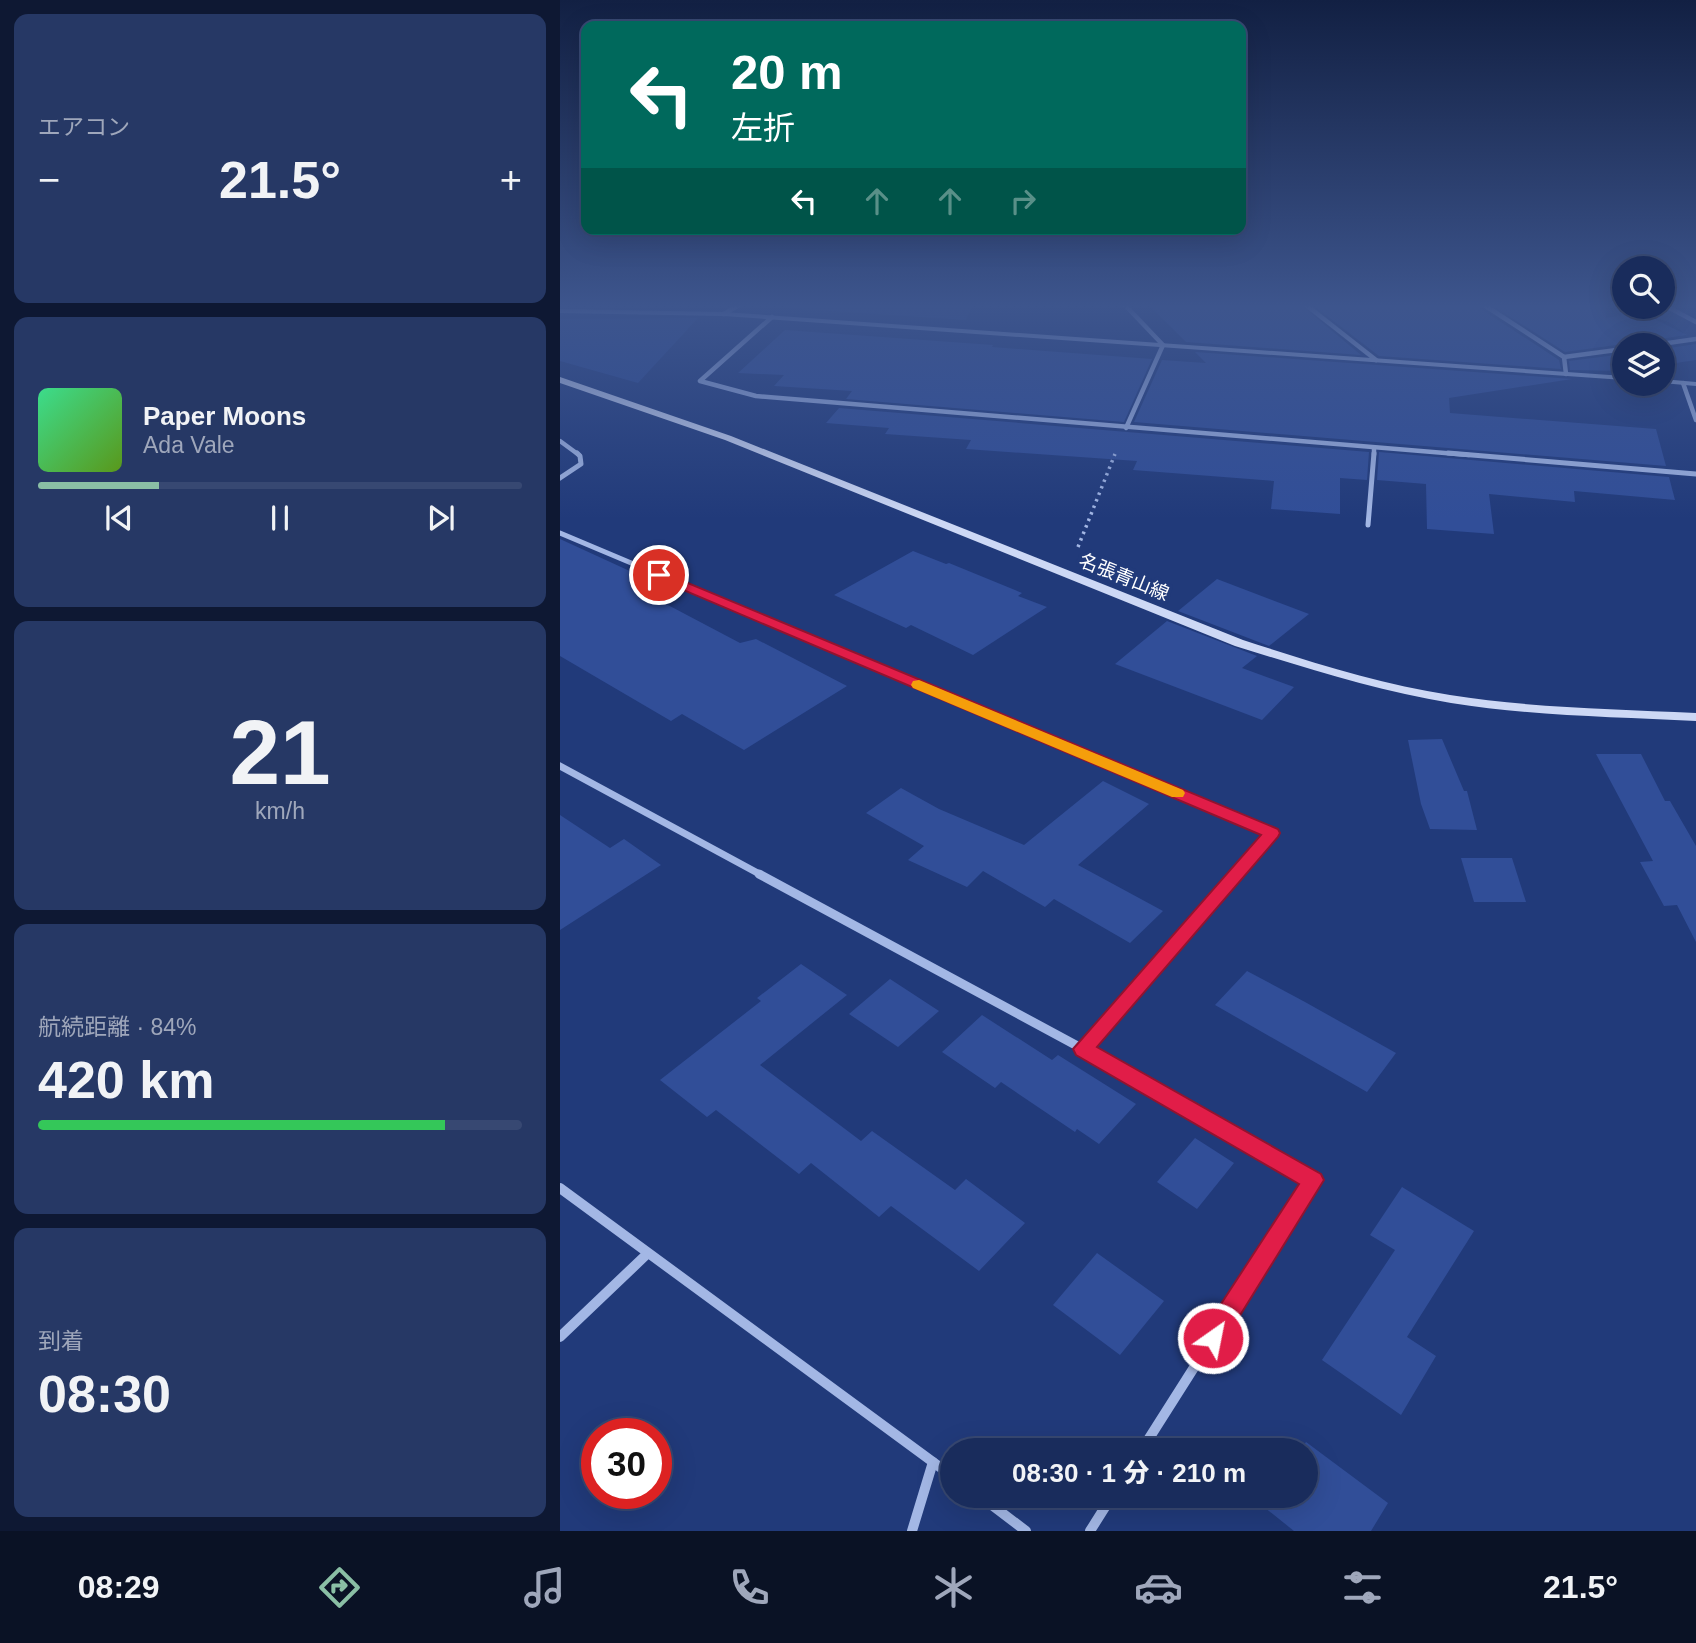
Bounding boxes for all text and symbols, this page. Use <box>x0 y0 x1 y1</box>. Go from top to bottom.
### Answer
text: 20 m <box>731 45 843 99</box>
icon: left <box>616 49 707 140</box>
text: 左折 <box>731 110 795 146</box>
text: エアコン <box>38 114 130 140</box>
text: 21.5° <box>219 151 341 209</box>
text: − <box>38 159 60 201</box>
text: + <box>500 159 522 201</box>
icon: left <box>785 182 823 220</box>
icon: ahead <box>858 182 896 220</box>
icon: ahead <box>931 182 969 220</box>
icon: right <box>1004 182 1042 220</box>
map controls <box>1612 256 1675 396</box>
button: search <box>1612 256 1675 319</box>
button: layers <box>1612 333 1675 396</box>
text: Paper Moons <box>143 401 306 431</box>
text: Ada Vale <box>143 432 235 458</box>
icon: previous <box>100 499 138 537</box>
icon: pause <box>261 499 299 537</box>
icon: next <box>422 499 460 537</box>
pin <box>629 545 689 605</box>
street label: 名張青山線 <box>1076 549 1172 605</box>
icon: arrive <box>640 556 678 594</box>
text: 21 <box>229 702 331 803</box>
text: km/h <box>255 798 305 824</box>
text: 航続距離 · 84% <box>38 1014 196 1040</box>
text: 420 km <box>38 1051 214 1109</box>
position arrow <box>1176 1301 1250 1375</box>
text: 到着 <box>38 1328 84 1354</box>
text: 08:30 <box>38 1365 171 1423</box>
speed limit sign: 30 <box>581 1418 672 1509</box>
text: 08:30 · 1 分 · 210 m <box>1012 1458 1246 1488</box>
icon: directions <box>315 1563 364 1612</box>
icon: music <box>520 1563 569 1612</box>
icon: phone <box>725 1563 774 1612</box>
icon: climate <box>929 1563 978 1612</box>
icon: car <box>1134 1563 1183 1612</box>
icon: filters <box>1338 1563 1387 1612</box>
text: 08:29 <box>78 1569 160 1605</box>
text: 21.5° <box>1543 1569 1618 1605</box>

